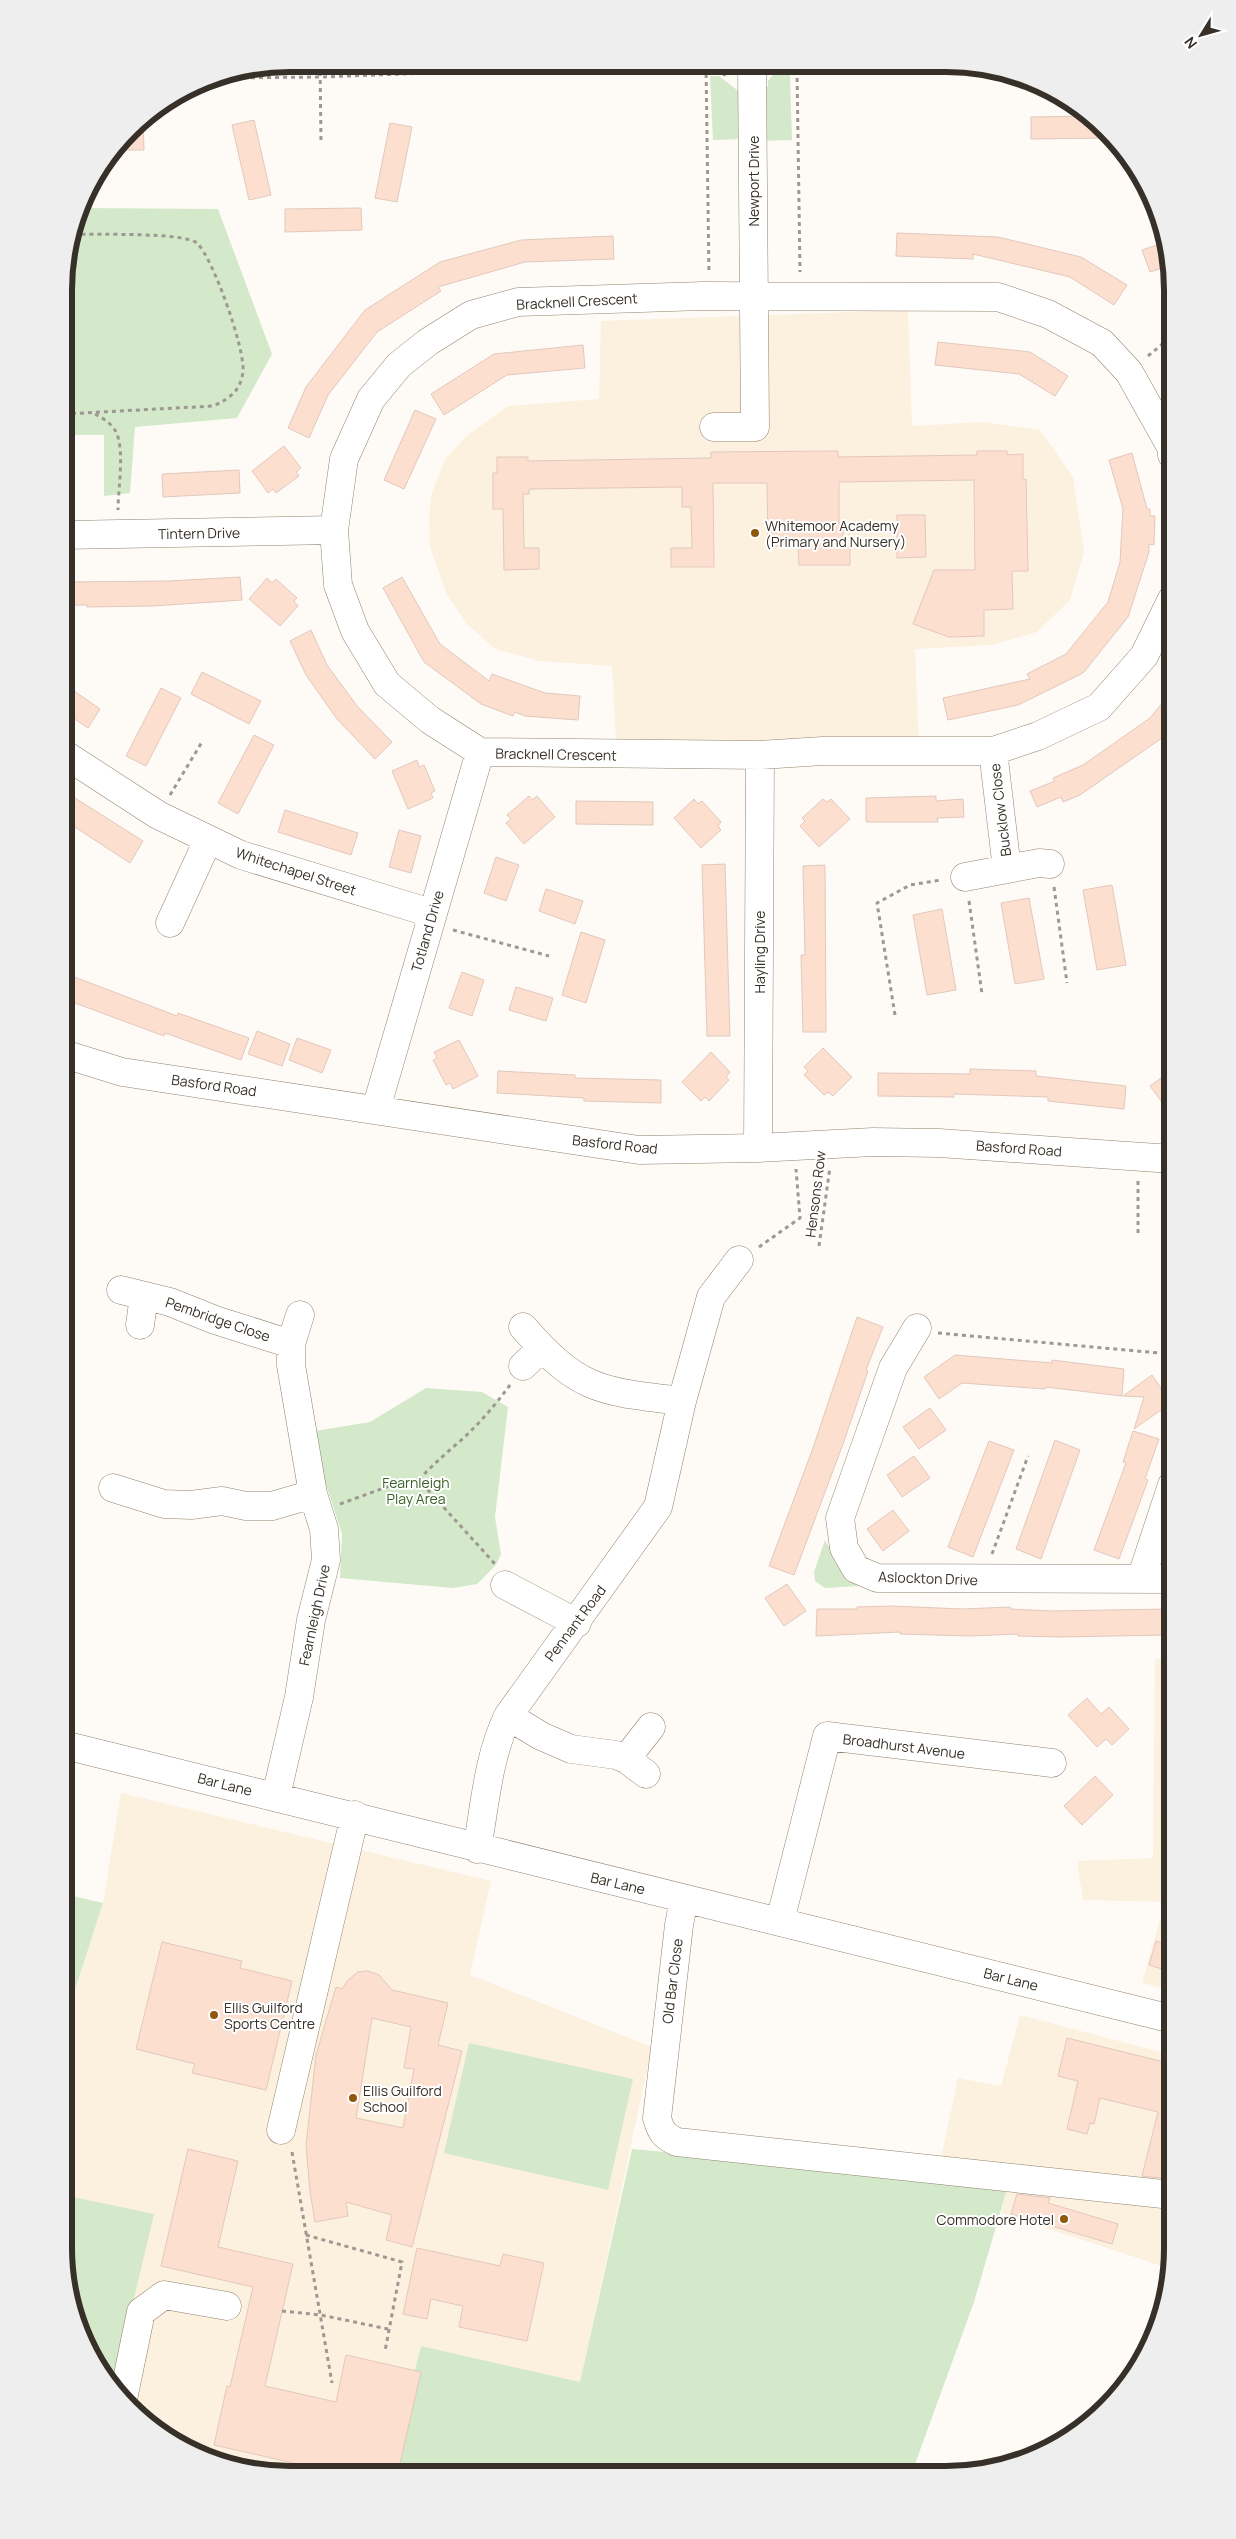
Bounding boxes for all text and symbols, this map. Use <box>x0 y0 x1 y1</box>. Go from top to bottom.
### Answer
north arrow <box>1176 10 1226 60</box>
text: N <box>1180 33 1201 53</box>
street label: Newport Drive <box>744 136 763 227</box>
street label: Bracknell Crescent <box>516 288 639 314</box>
place label: Whitemoor Academy (Primary and Nursery) <box>765 516 906 551</box>
street label: Tintern Drive <box>158 523 240 543</box>
marker: Whitemoor Academy (Primary and Nursery) <box>749 527 761 539</box>
street label: Bracknell Crescent <box>495 743 617 765</box>
street label: Bucklow Close <box>985 762 1015 858</box>
street label: Whitechapel Street <box>233 843 359 900</box>
street label: Totland Drive <box>406 888 448 974</box>
street label: Hayling Drive <box>750 911 769 994</box>
street label: Basford Road <box>170 1070 258 1100</box>
street label: Basford Road <box>571 1130 659 1158</box>
street label: Basford Road <box>976 1136 1062 1160</box>
street label: Hensons Row <box>800 1149 830 1239</box>
street label: Pembridge Close <box>163 1292 273 1346</box>
park label: Fearnleigh Play Area <box>382 1473 450 1508</box>
street label: Fearnleigh Drive <box>294 1563 334 1667</box>
street label: Aslockton Drive <box>878 1567 978 1589</box>
street label: Pennant Road <box>540 1581 610 1665</box>
street label: Broadhurst Avenue <box>842 1729 966 1763</box>
street label: Bar Lane <box>196 1768 254 1800</box>
street label: Bar Lane <box>589 1867 647 1899</box>
street label: Old Bar Close <box>657 1937 687 2025</box>
street label: Bar Lane <box>982 1963 1040 1995</box>
place label: Ellis Guilford Sports Centre <box>224 1998 315 2033</box>
marker: Ellis Guilford Sports Centre <box>208 2009 220 2021</box>
place label: Ellis Guilford School <box>363 2081 442 2116</box>
marker: Ellis Guilford School <box>347 2092 359 2104</box>
place label: Commodore Hotel <box>937 2210 1054 2229</box>
marker: Commodore Hotel <box>1058 2213 1070 2225</box>

